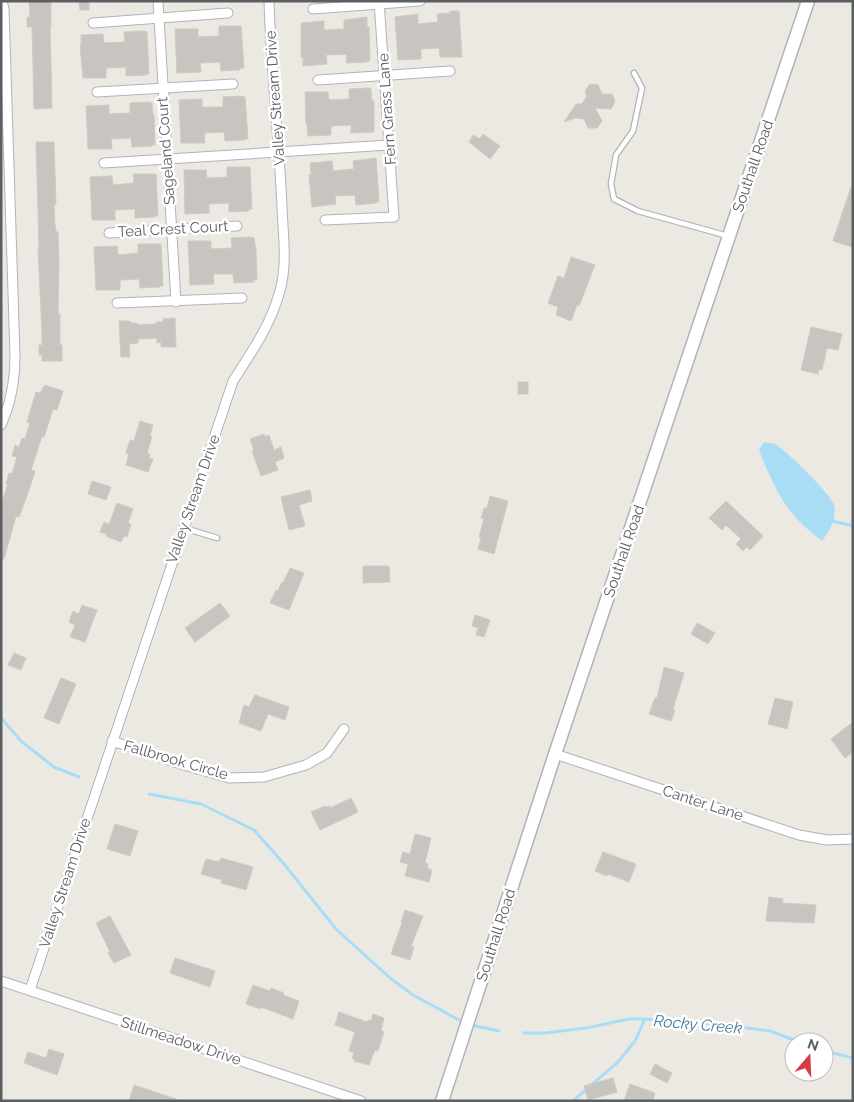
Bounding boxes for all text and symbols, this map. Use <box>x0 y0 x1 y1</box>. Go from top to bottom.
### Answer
street label: Valley Stream Drive <box>261 30 289 166</box>
street label: Fern Grass Lane <box>374 52 400 165</box>
street label: Sageland Court <box>153 97 179 205</box>
street label: Southall Road <box>729 117 777 215</box>
street label: Teal Crest Court <box>117 217 229 241</box>
street label: Valley Stream Drive <box>162 432 224 566</box>
street label: Southall Road <box>600 502 648 600</box>
street label: Fallbrook Circle <box>122 736 230 784</box>
street label: Canter Lane <box>660 781 746 825</box>
street label: Valley Stream Drive <box>36 816 95 950</box>
street label: Southall Road <box>473 886 519 984</box>
water label: Rocky Creek <box>653 1011 743 1038</box>
street label: Stillmeadow Drive <box>119 1013 244 1069</box>
north arrow <box>784 1032 834 1082</box>
text: N <box>806 1035 821 1054</box>

